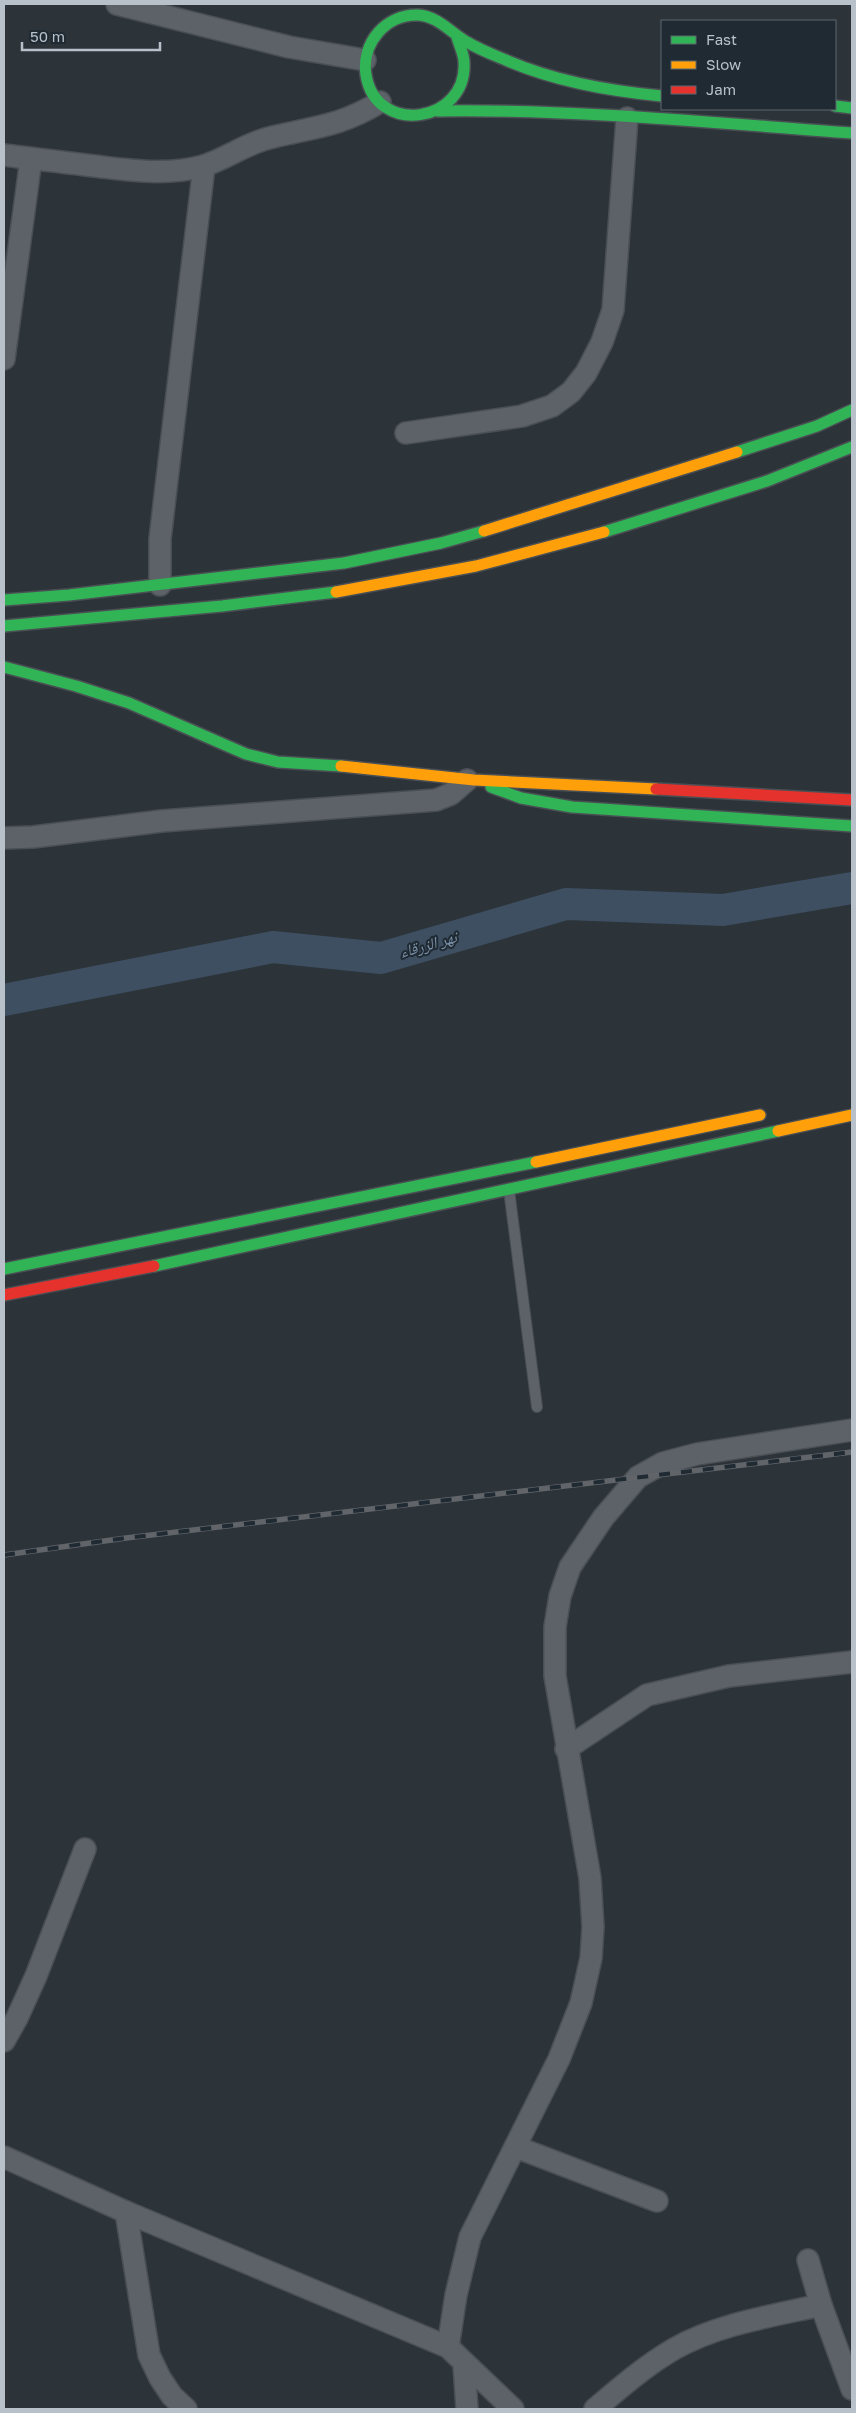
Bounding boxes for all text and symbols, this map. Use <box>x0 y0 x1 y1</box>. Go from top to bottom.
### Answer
scale bar <box>22 20 160 52</box>
legend <box>661 20 836 110</box>
text: 50 m <box>30 27 65 45</box>
text: Fast <box>706 30 737 48</box>
text: Slow <box>706 55 741 73</box>
text: Jam <box>706 80 736 98</box>
water label: نهر الزرقاء <box>397 926 461 962</box>

